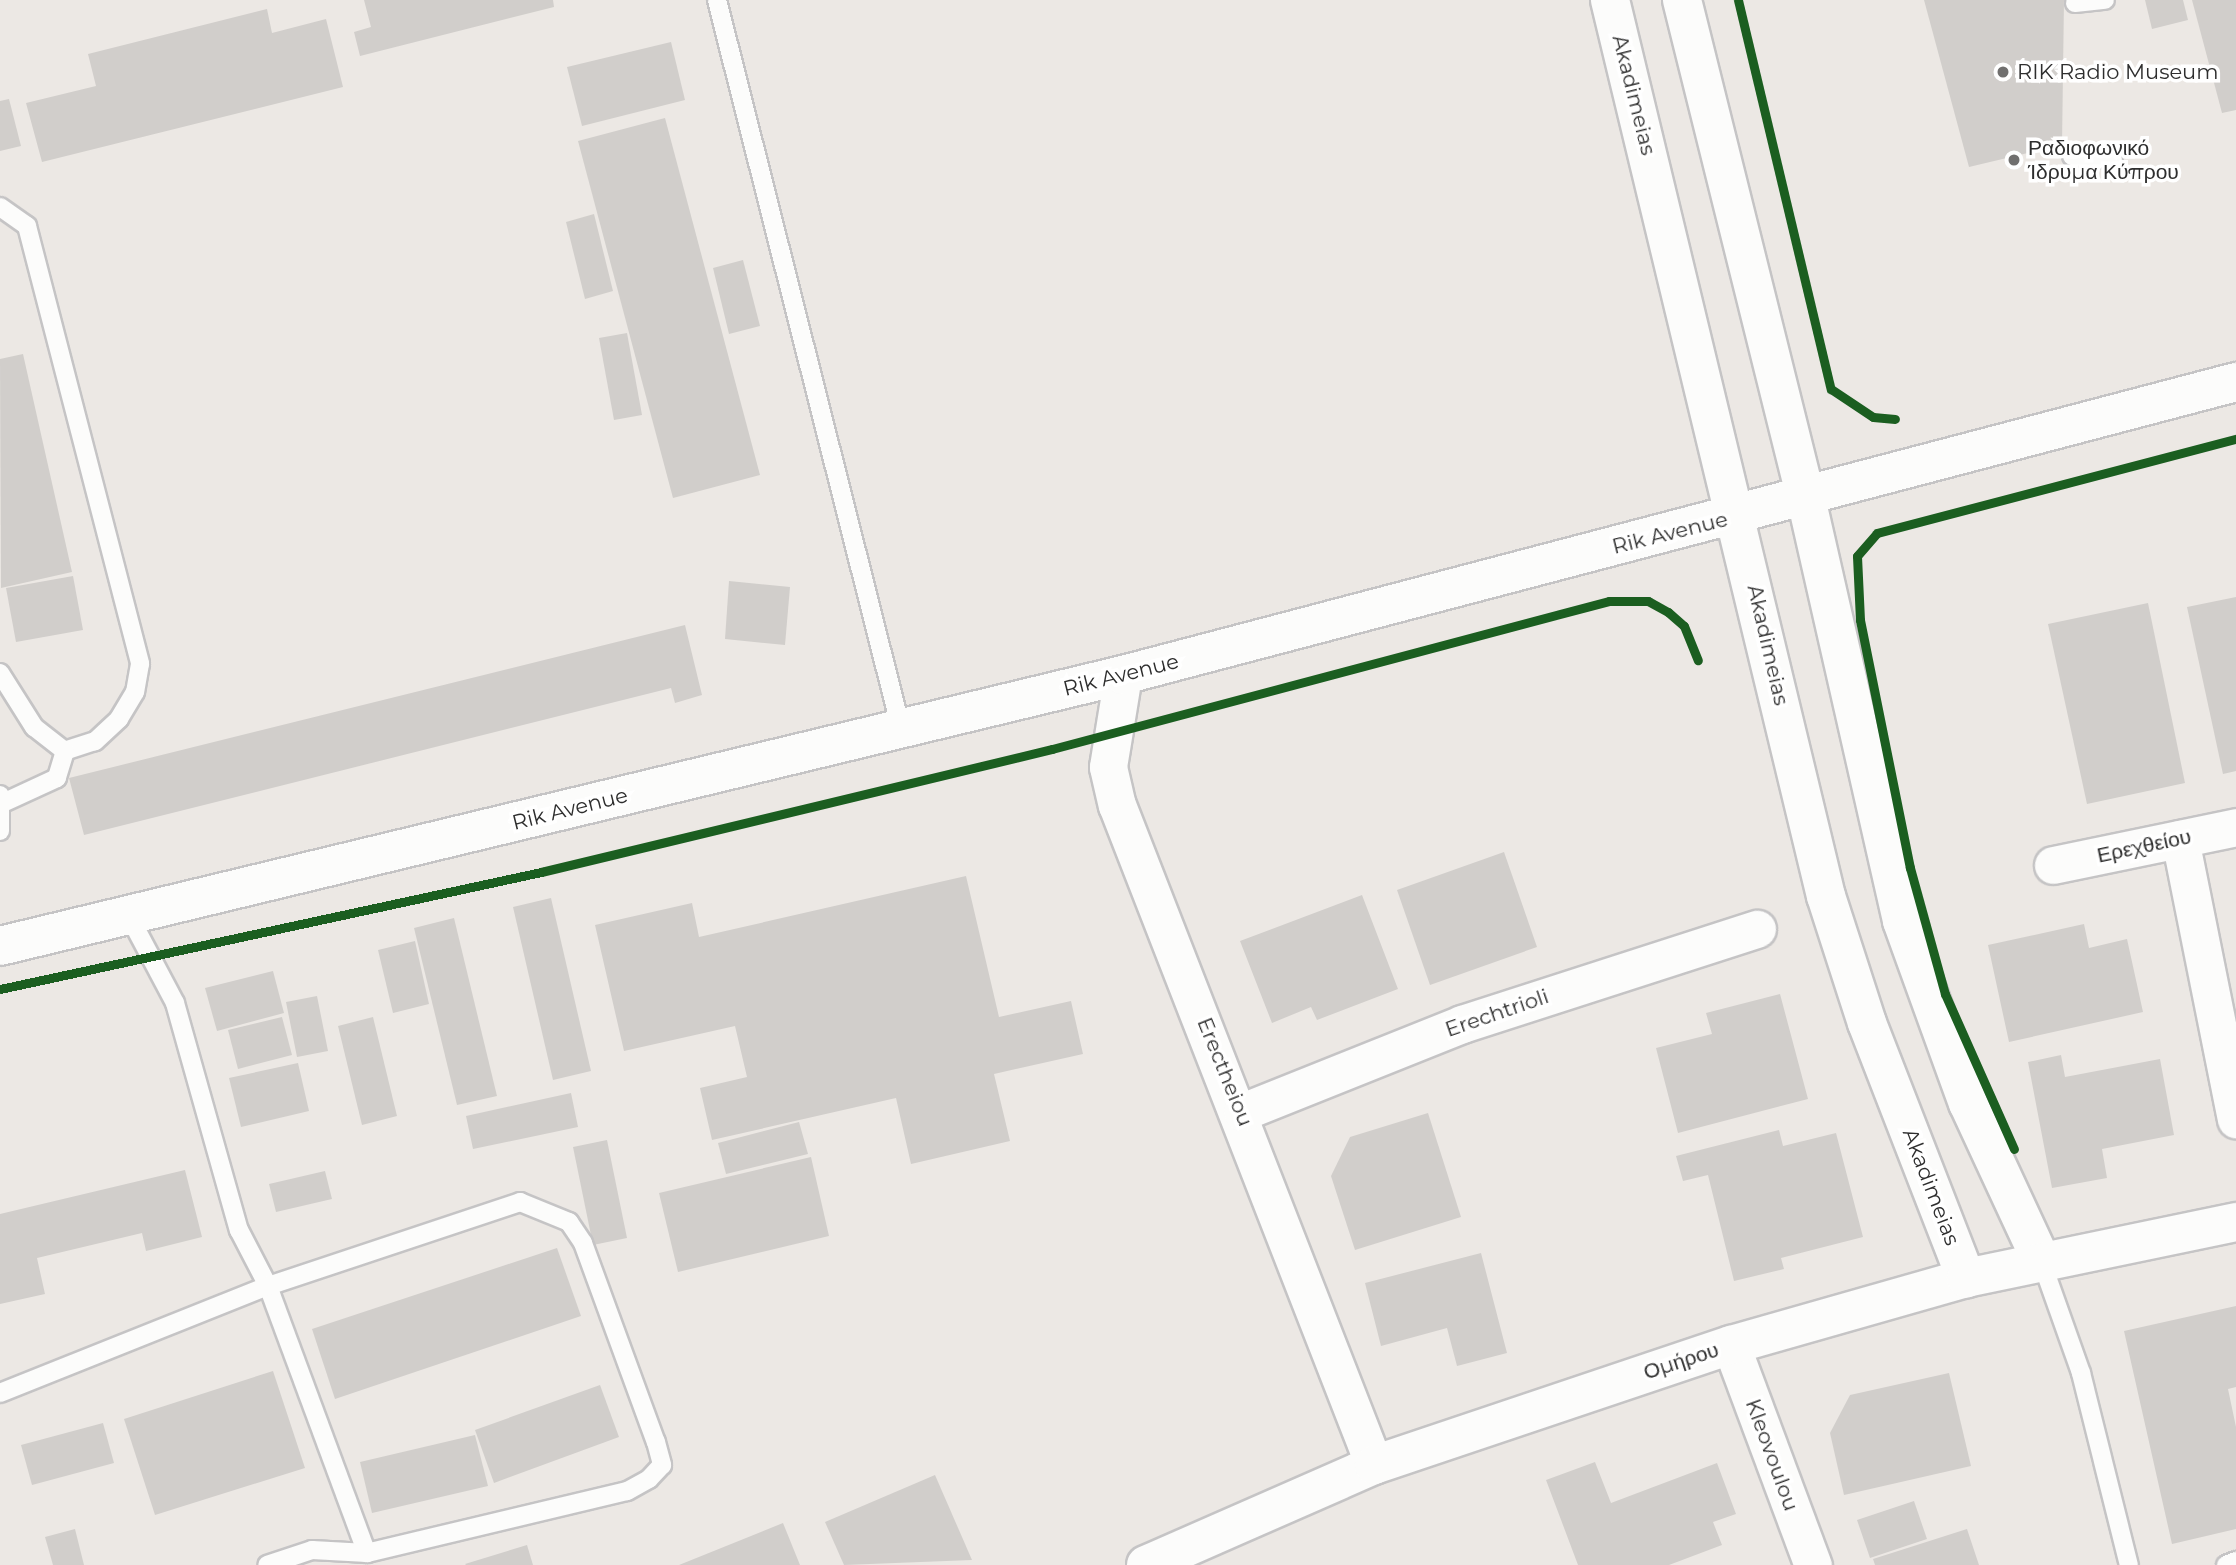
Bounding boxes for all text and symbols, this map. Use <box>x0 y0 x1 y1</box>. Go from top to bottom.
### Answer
street label: Akadimeias <box>1607 32 1661 158</box>
place label: RIK Radio Museum <box>2017 59 2218 85</box>
marker: RIK Radio Museum <box>1995 64 2011 80</box>
place label: Ραδιοφωνικό Ίδρυμα Κύπρου <box>2028 135 2179 185</box>
marker: Ραδιοφωνικό Ίδρυμα Κύπρου <box>2006 152 2022 168</box>
street label: Rik Avenue <box>1610 506 1730 560</box>
street label: Akadimeias <box>1742 582 1794 708</box>
street label: Rik Avenue <box>1061 648 1181 702</box>
street label: Rik Avenue <box>510 782 630 836</box>
street label: Ερεχθείου <box>2095 824 2193 868</box>
street label: Erechtrioli <box>1442 984 1552 1042</box>
street label: Erectheiou <box>1192 1014 1258 1130</box>
street label: Akadimeias <box>1897 1125 1965 1249</box>
street label: Ομήρου <box>1640 1337 1722 1385</box>
street label: Kleovoulou <box>1740 1396 1804 1514</box>

